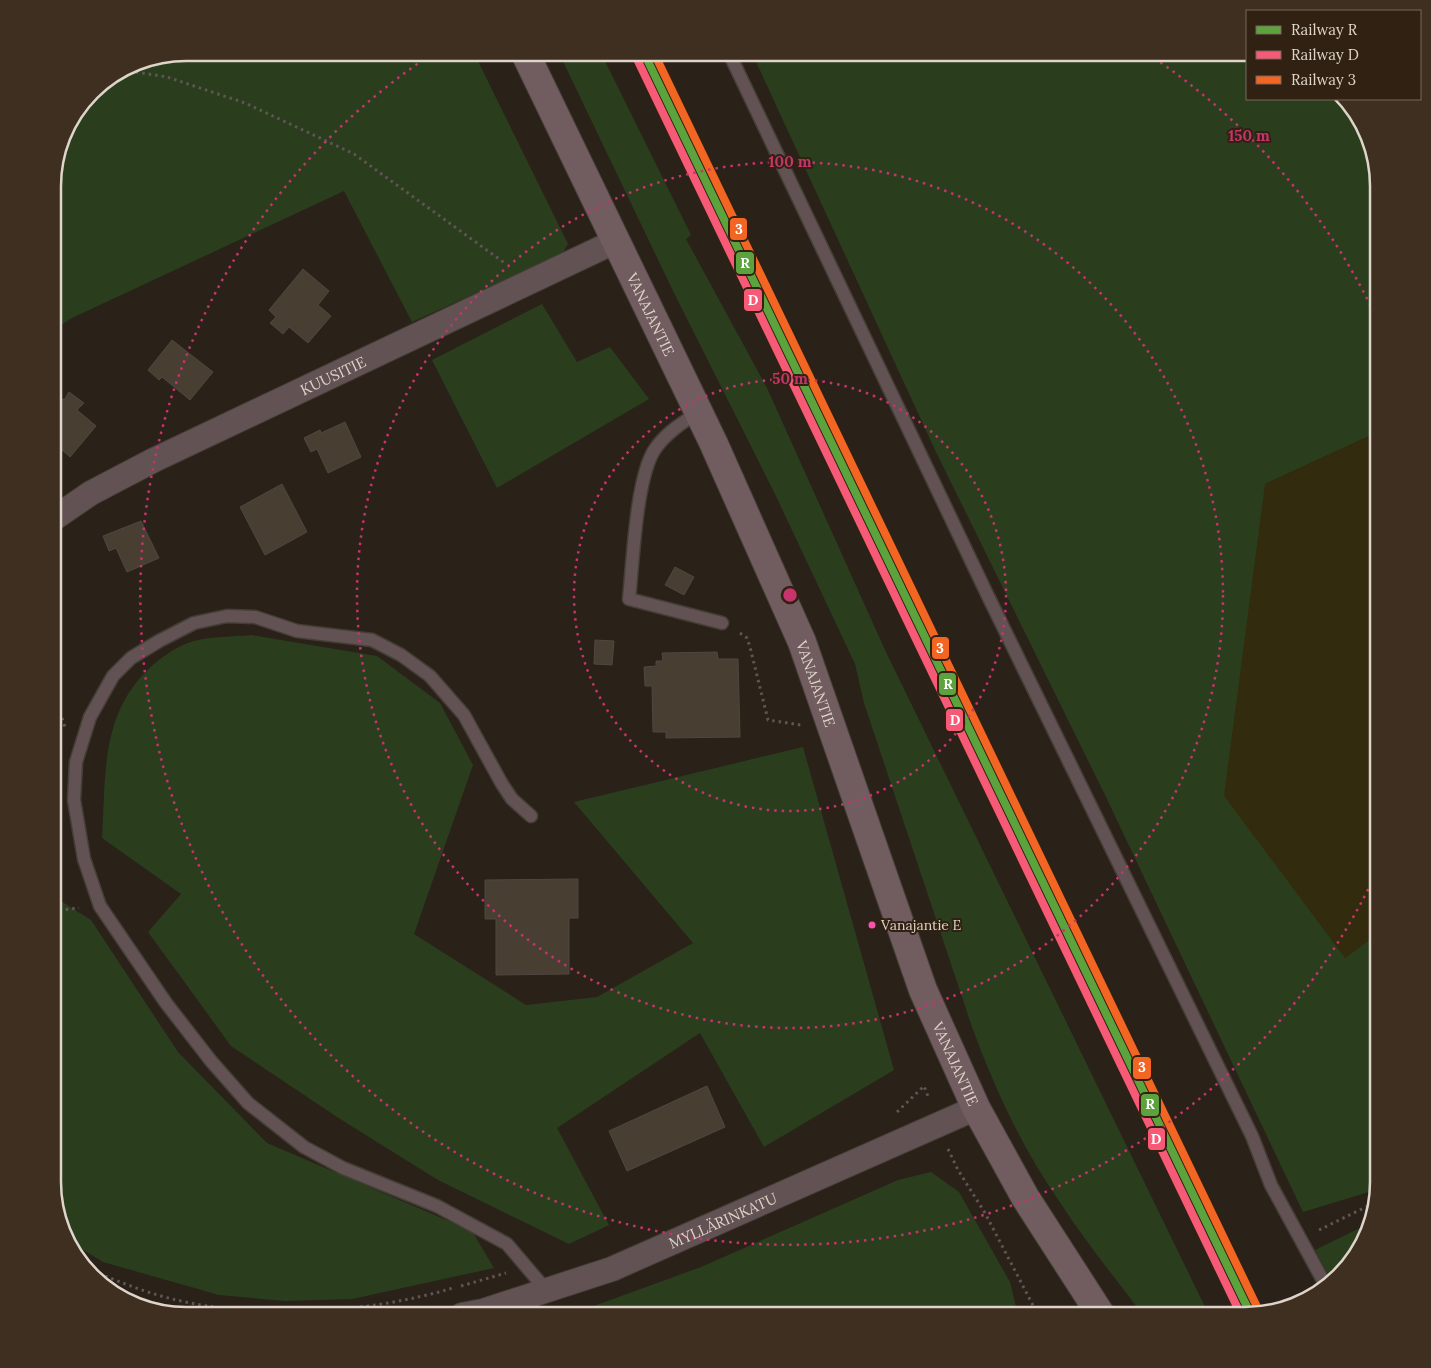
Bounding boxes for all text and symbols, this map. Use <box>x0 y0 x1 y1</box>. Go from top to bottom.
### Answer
legend <box>1246 10 1421 100</box>
text: Railway R <box>1291 20 1358 39</box>
text: Railway D <box>1291 45 1359 64</box>
text: Railway 3 <box>1291 70 1356 89</box>
text: 150 m <box>1228 126 1270 145</box>
text: 100 m <box>769 152 812 171</box>
line badge: 3 <box>729 217 748 241</box>
text: 3 <box>735 220 743 238</box>
line badge: R <box>735 251 755 275</box>
text: R <box>740 254 750 272</box>
street label: VANAJANTIE <box>623 269 679 359</box>
line badge: D <box>743 288 763 312</box>
text: D <box>748 291 759 309</box>
street label: KUUSITIE <box>297 352 369 399</box>
text: 50 m <box>772 369 808 388</box>
centre of rings <box>781 586 799 604</box>
line badge: 3 <box>931 636 950 660</box>
street label: VANAJANTIE <box>792 637 840 729</box>
text: 3 <box>936 639 944 657</box>
line badge: R <box>938 672 957 696</box>
text: R <box>943 675 953 693</box>
line badge: D <box>945 708 964 732</box>
text: D <box>950 711 961 729</box>
place label: Vanajantie E <box>880 916 962 934</box>
marker: Vanajantie E <box>867 920 877 930</box>
street label: VANAJANTIE <box>928 1018 983 1109</box>
line badge: 3 <box>1132 1056 1152 1080</box>
text: 3 <box>1138 1058 1146 1076</box>
line badge: R <box>1140 1093 1160 1117</box>
text: R <box>1145 1095 1155 1113</box>
line badge: D <box>1147 1127 1166 1151</box>
text: D <box>1151 1130 1162 1148</box>
street label: MYLLÄRINKATU <box>666 1188 780 1252</box>

